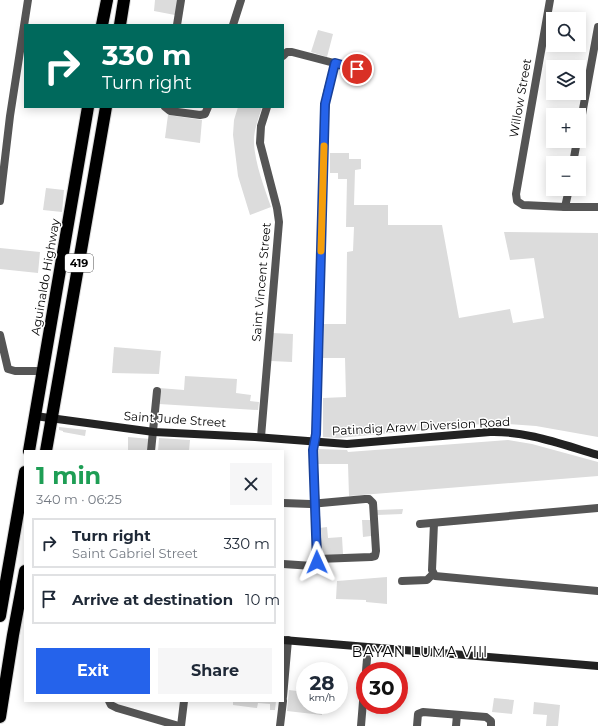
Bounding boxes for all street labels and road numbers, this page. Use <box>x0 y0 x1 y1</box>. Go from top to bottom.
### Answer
street label: Willow Street <box>506 57 534 139</box>
street label: Aguinaldo Highway <box>27 217 63 336</box>
street label: Saint Vincent Street <box>248 222 274 342</box>
road number: 419 <box>65 254 93 272</box>
street label: Saint Jude Street <box>123 408 227 430</box>
street label: Patindig Araw Diversion Road <box>331 414 511 438</box>

